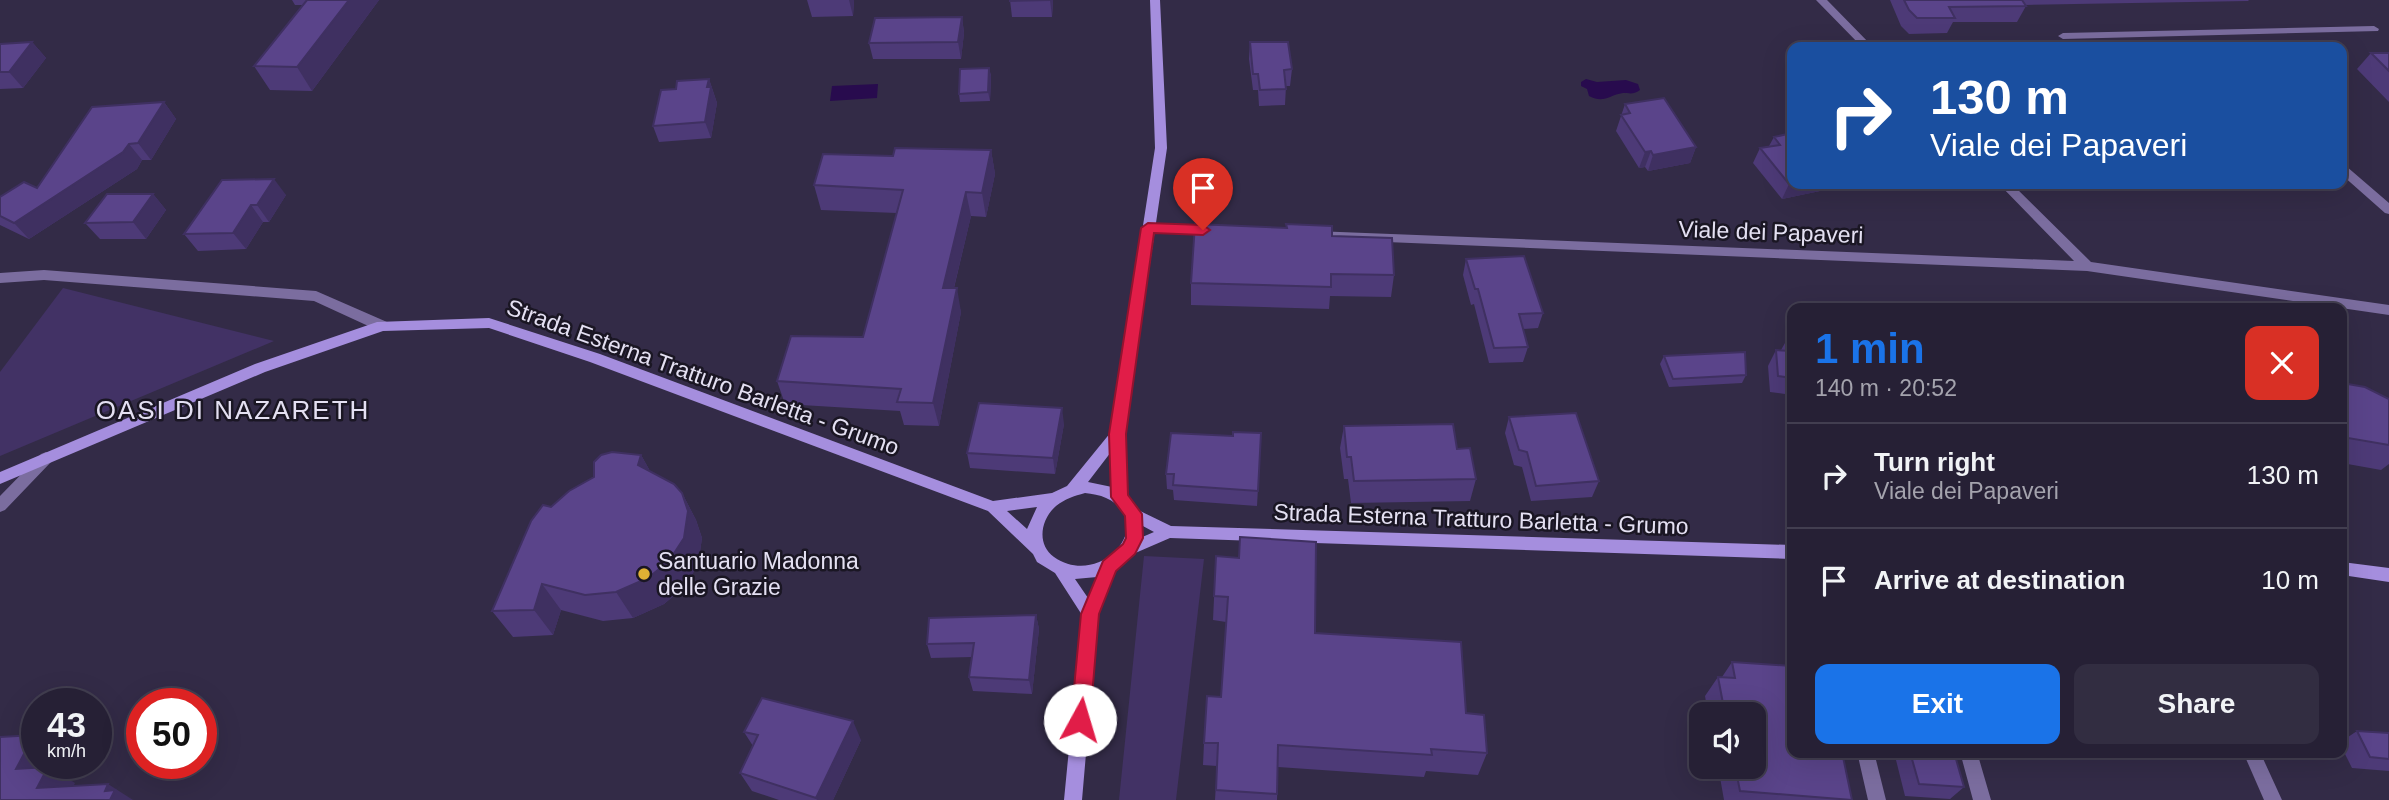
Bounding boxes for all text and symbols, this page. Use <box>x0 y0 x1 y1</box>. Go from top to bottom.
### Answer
icon: right <box>1815 70 1906 161</box>
text: 130 m <box>1930 70 2069 124</box>
text: Viale dei Papaveri <box>1930 127 2187 163</box>
pin <box>1173 158 1233 230</box>
icon: arrive <box>1184 169 1222 207</box>
street label: Viale dei Papaveri <box>1678 216 1864 248</box>
street label: Strada Esterna Tratturo Barletta - Grumo <box>503 294 903 460</box>
text: 1 min <box>1815 325 1925 372</box>
button: close <box>2245 326 2319 400</box>
text: 140 m · 20:52 <box>1815 375 1957 401</box>
district label: OASI DI NAZARETH <box>96 395 370 425</box>
text: Turn right <box>1874 447 1995 477</box>
icon: right <box>1815 457 1853 495</box>
text: 130 m <box>2247 460 2319 490</box>
text: Viale dei Papaveri <box>1874 478 2059 504</box>
street label: Strada Esterna Tratturo Barletta - Grumo <box>1273 499 1689 539</box>
place label: Santuario Madonna delle Grazie <box>658 548 859 600</box>
icon: arrive <box>1815 562 1853 600</box>
text: Arrive at destination <box>1874 565 2125 595</box>
text: 10 m <box>2261 565 2319 595</box>
marker: Santuario Madonna delle Grazie <box>636 566 652 582</box>
button: Exit <box>1815 664 2060 744</box>
button: Share <box>2074 664 2319 744</box>
position arrow <box>1043 683 1117 757</box>
speed limit sign: 50 <box>126 688 217 779</box>
map controls <box>1689 702 1766 779</box>
button: sound <box>1689 702 1766 779</box>
text: 43 <box>47 705 86 744</box>
text: km/h <box>47 741 86 761</box>

